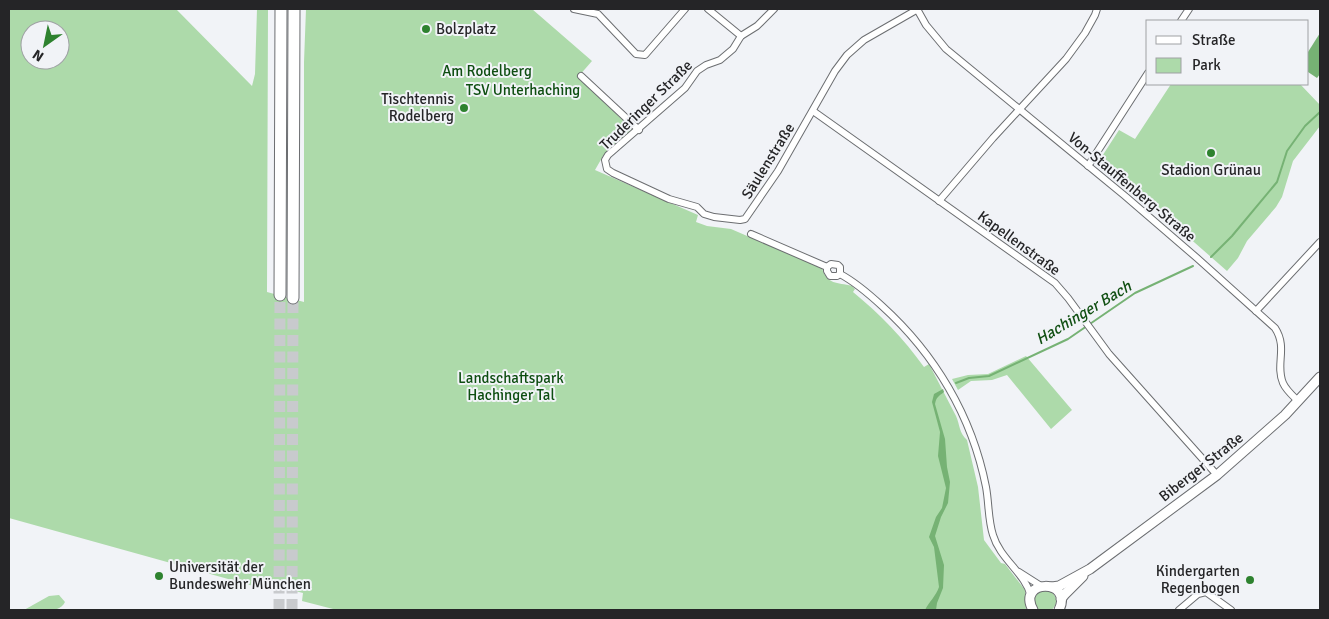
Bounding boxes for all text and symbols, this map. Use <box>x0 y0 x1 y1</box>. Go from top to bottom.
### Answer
north arrow <box>20 20 70 70</box>
place label: Bolzplatz <box>436 20 497 38</box>
legend <box>1146 20 1309 85</box>
marker: Bolzplatz <box>420 23 432 35</box>
text: Straße <box>1192 31 1236 49</box>
text: N <box>29 46 47 65</box>
street label: Truderinger Straße <box>596 56 696 154</box>
text: Park <box>1192 56 1221 74</box>
park label: Am Rodelberg <box>442 62 532 80</box>
park label: TSV Unterhaching <box>466 81 580 99</box>
place label: Tischtennis Rodelberg <box>381 90 454 125</box>
marker: Tischtennis Rodelberg <box>458 102 470 114</box>
street label: Säulenstraße <box>738 120 798 202</box>
street label: Von-Stauffenberg-Straße <box>1065 128 1199 246</box>
marker: Stadion Grünau <box>1205 147 1217 159</box>
place label: Stadion Grünau <box>1161 161 1261 179</box>
street label: Kapellenstraße <box>974 207 1064 279</box>
water label: Hachinger Bach <box>1032 276 1136 349</box>
park label: Landschaftspark Hachinger Tal <box>458 369 564 404</box>
street label: Biberger Straße <box>1155 429 1247 505</box>
place label: Universität der Bundeswehr München <box>169 558 311 593</box>
place label: Kindergarten Regenbogen <box>1156 562 1240 597</box>
marker: Universität der Bundeswehr München <box>153 570 165 582</box>
marker: Kindergarten Regenbogen <box>1244 574 1256 586</box>

